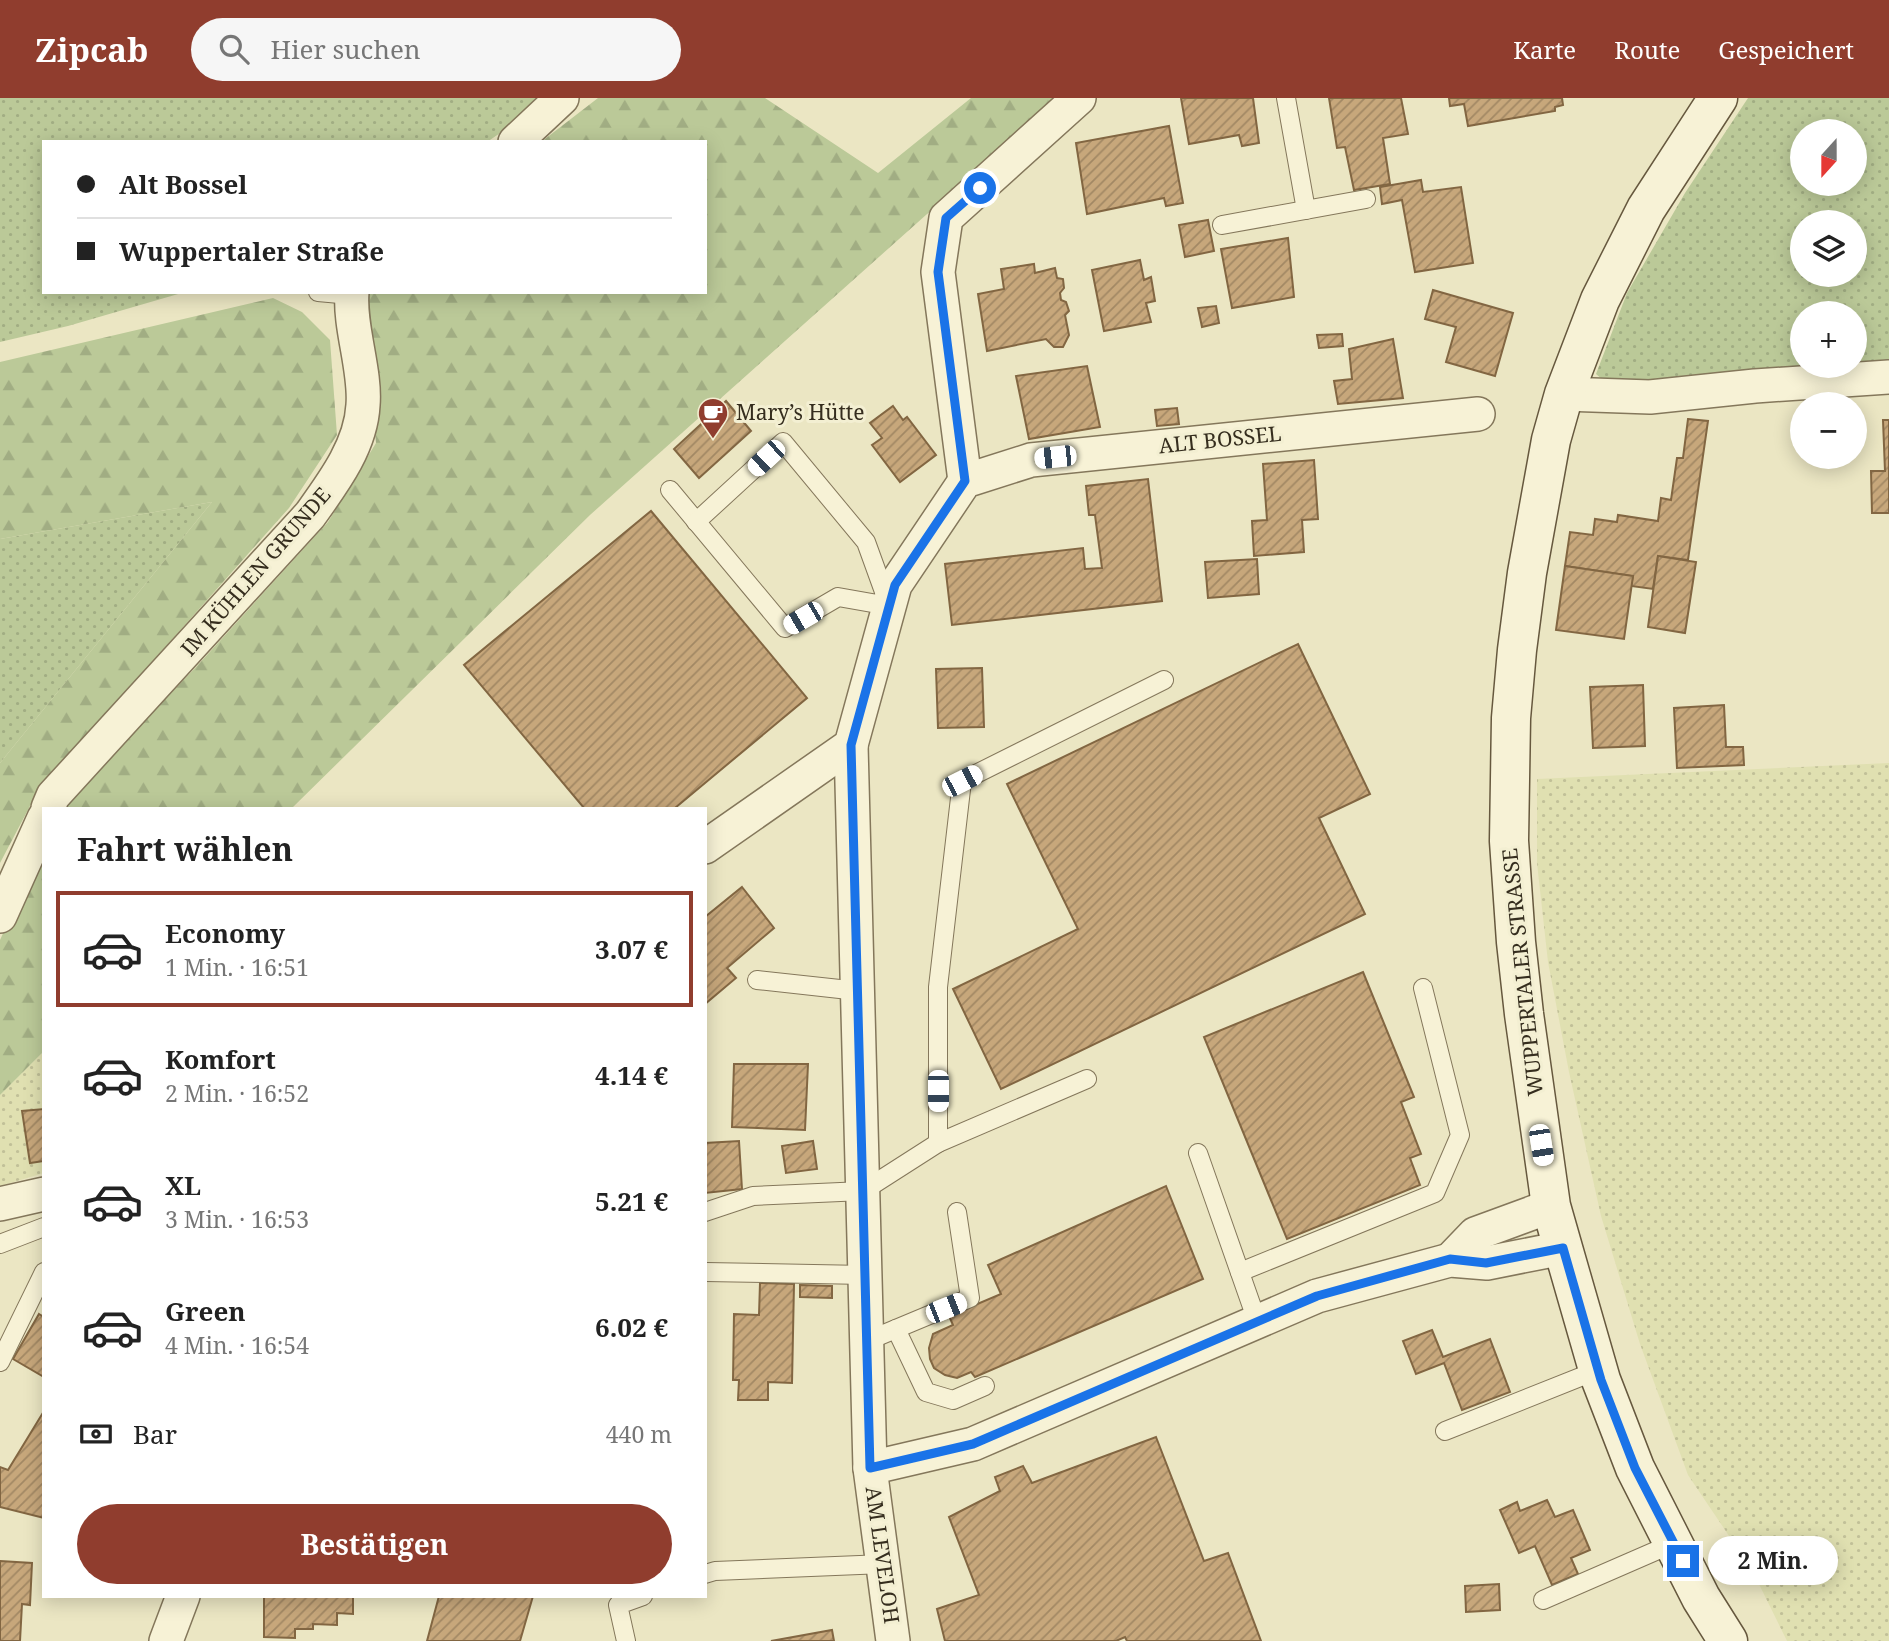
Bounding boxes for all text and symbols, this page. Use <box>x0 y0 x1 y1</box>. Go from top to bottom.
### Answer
search box <box>191 18 681 81</box>
text: Zipcab <box>35 27 149 72</box>
icon: search <box>215 30 253 68</box>
text: Hier suchen <box>271 31 421 67</box>
text: Karte <box>1513 33 1576 66</box>
text: Route <box>1614 33 1680 66</box>
text: Gespeichert <box>1718 33 1854 66</box>
north arrow <box>1790 119 1867 196</box>
map controls <box>1790 119 1867 469</box>
text: Alt Bossel <box>119 166 248 202</box>
route start <box>964 172 996 204</box>
button: layers <box>1790 210 1867 287</box>
text: Wuppertaler Straße <box>119 233 384 269</box>
button: + <box>1790 301 1867 378</box>
button: − <box>1790 392 1867 469</box>
cafe icon: Mary’s Hütte <box>696 396 730 440</box>
place label: Mary’s Hütte <box>736 398 864 426</box>
street label: ALT BOSSEL <box>1157 419 1283 459</box>
car <box>744 436 789 480</box>
car <box>1034 444 1077 470</box>
street label: IM KÜHLEN GRUNDE <box>174 481 336 662</box>
car <box>780 598 827 638</box>
car <box>939 762 986 800</box>
text: Fahrt wählen <box>77 827 293 870</box>
street label: WUPPERTALER STRASSE <box>1495 847 1549 1097</box>
text: Economy <box>165 915 285 951</box>
icon: car <box>81 918 144 981</box>
text: 3.07 € <box>595 931 668 967</box>
text: 1 Min. · 16:51 <box>165 951 309 983</box>
text: Komfort <box>165 1041 276 1077</box>
icon: car <box>81 1044 144 1107</box>
text: 4.14 € <box>595 1057 668 1093</box>
car <box>928 1070 949 1112</box>
text: 2 Min. · 16:52 <box>165 1077 309 1109</box>
car <box>1528 1123 1555 1167</box>
text: XL <box>165 1167 201 1203</box>
icon: car <box>81 1170 144 1233</box>
text: 5.21 € <box>595 1183 668 1219</box>
text: 3 Min. · 16:53 <box>165 1203 309 1235</box>
car <box>923 1290 970 1326</box>
text: Green <box>165 1293 246 1329</box>
icon: car <box>81 1296 144 1359</box>
text: 6.02 € <box>595 1309 668 1345</box>
text: 4 Min. · 16:54 <box>165 1329 309 1361</box>
icon: cash <box>77 1415 115 1453</box>
text: Bar <box>133 1416 177 1452</box>
text: 440 m <box>606 1418 672 1450</box>
street label: AM LEVELOH <box>860 1484 906 1625</box>
button: Bestätigen <box>77 1504 672 1584</box>
callout: 2 Min. <box>1708 1536 1837 1586</box>
text: 2 Min. <box>1737 1544 1809 1576</box>
route end <box>1667 1545 1699 1577</box>

